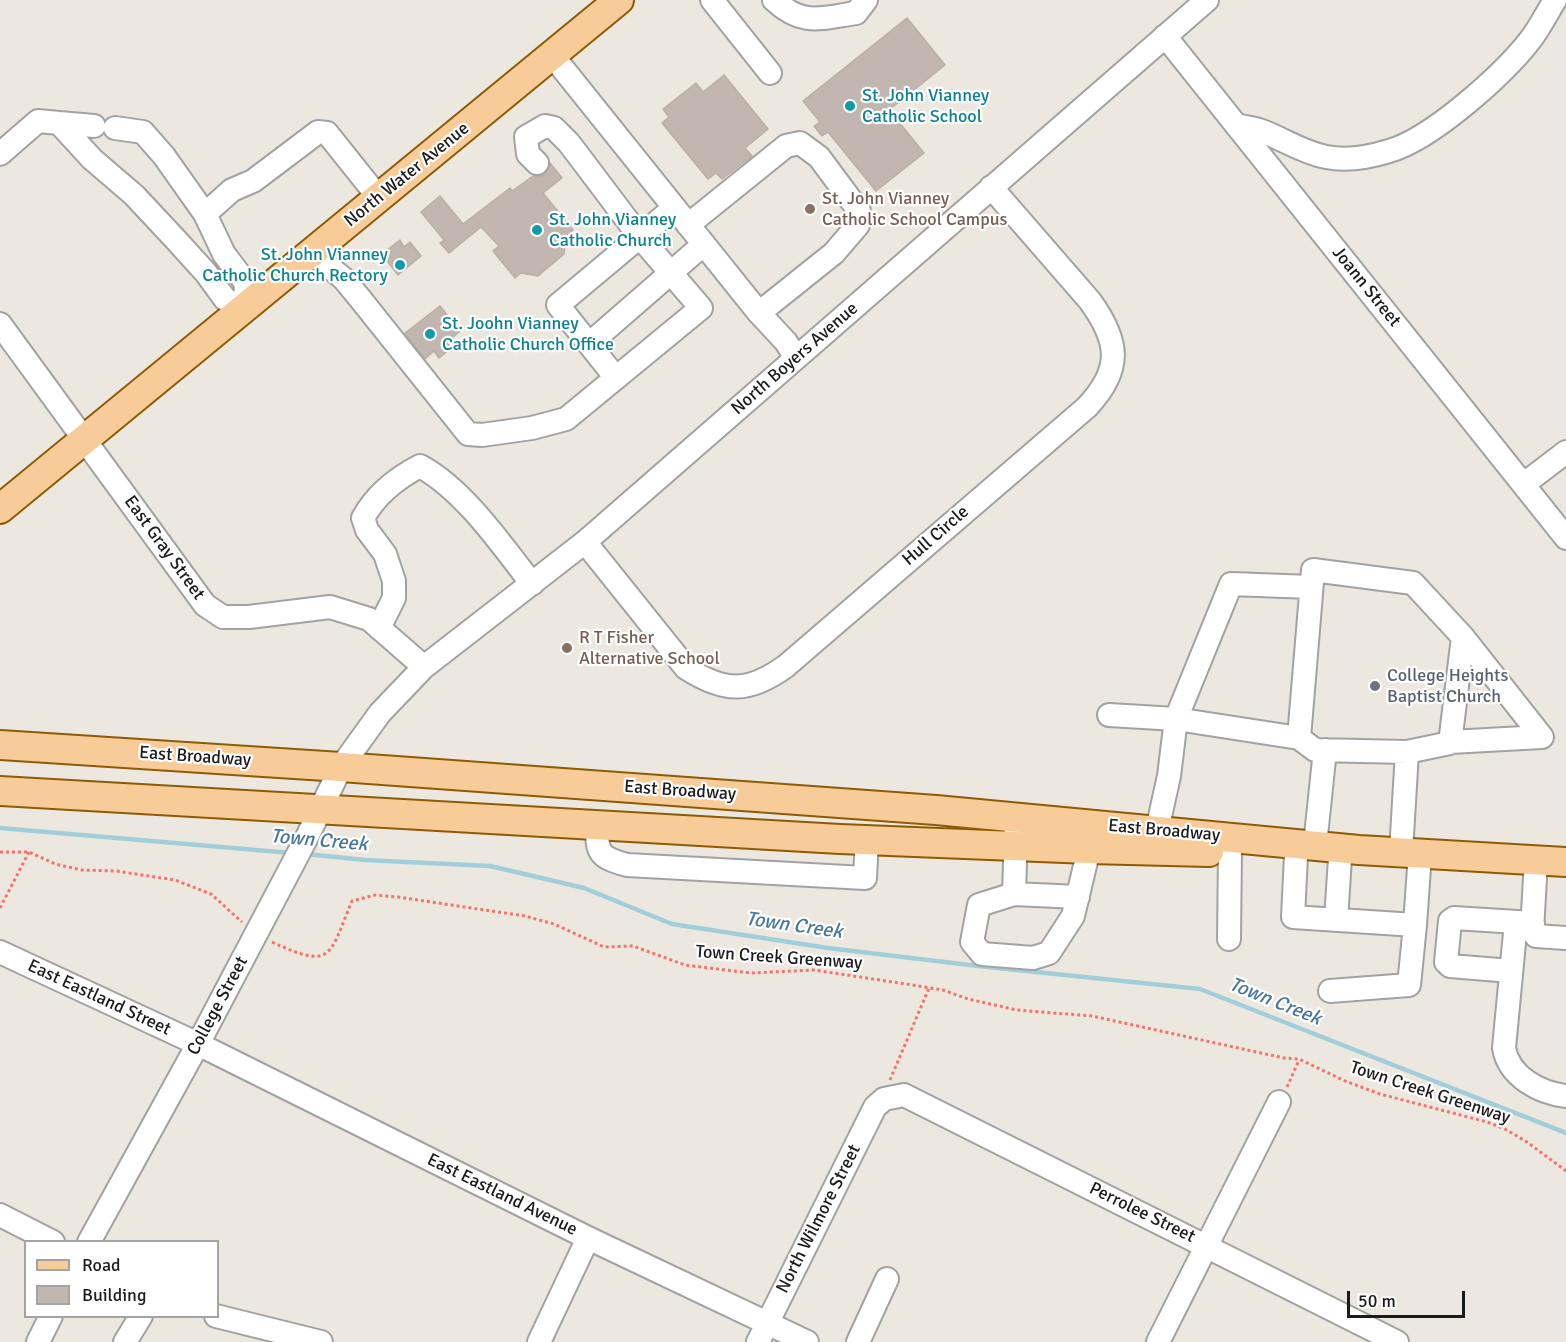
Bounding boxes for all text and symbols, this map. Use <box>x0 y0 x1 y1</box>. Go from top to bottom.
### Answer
place label: St. John Vianney Catholic School <box>862 85 989 128</box>
marker: St. John Vianney Catholic School <box>843 99 857 113</box>
street label: North Water Avenue <box>340 118 474 232</box>
place label: St. John Vianney Catholic School Campus <box>822 188 1007 230</box>
marker: St. John Vianney Catholic School Campus <box>803 202 817 216</box>
place label: St. John Vianney Catholic Church <box>549 209 676 252</box>
marker: St. John Vianney Catholic Church <box>530 223 544 237</box>
street label: Joann Street <box>1327 242 1405 332</box>
place label: St. John Vianney Catholic Church Rectory <box>202 244 388 286</box>
marker: St. John Vianney Catholic Church Rectory <box>393 258 407 272</box>
street label: North Boyers Avenue <box>727 298 863 420</box>
place label: St. Joohn Vianney Catholic Church Office <box>442 313 614 356</box>
marker: St. Joohn Vianney Catholic Church Office <box>423 327 437 341</box>
street label: East Gray Street <box>119 492 209 604</box>
street label: Hull Circle <box>898 501 974 571</box>
place label: R T Fisher Alternative School <box>579 627 720 670</box>
marker: R T Fisher Alternative School <box>560 641 574 655</box>
place label: College Heights Baptist Church <box>1387 665 1508 708</box>
marker: College Heights Baptist Church <box>1368 679 1382 693</box>
street label: East Broadway <box>138 742 252 772</box>
street label: East Broadway <box>623 776 737 806</box>
street label: East Broadway <box>1107 815 1221 847</box>
water label: Town Creek <box>270 825 368 857</box>
water label: Town Creek <box>744 907 844 945</box>
street label: Town Creek Greenway <box>695 941 863 975</box>
street label: College Street <box>183 953 253 1059</box>
street label: East Eastland Street <box>24 955 174 1041</box>
water label: Town Creek <box>1225 973 1325 1031</box>
street label: Town Creek Greenway <box>1347 1057 1513 1129</box>
street label: North Wilmore Street <box>772 1141 866 1297</box>
street label: East Eastland Avenue <box>423 1149 581 1241</box>
street label: Perrolee Street <box>1086 1178 1198 1248</box>
legend <box>24 1240 219 1318</box>
text: Road <box>82 1254 121 1276</box>
scale bar <box>1350 1279 1468 1317</box>
text: Building <box>82 1284 146 1306</box>
text: 50 m <box>1358 1290 1396 1312</box>

